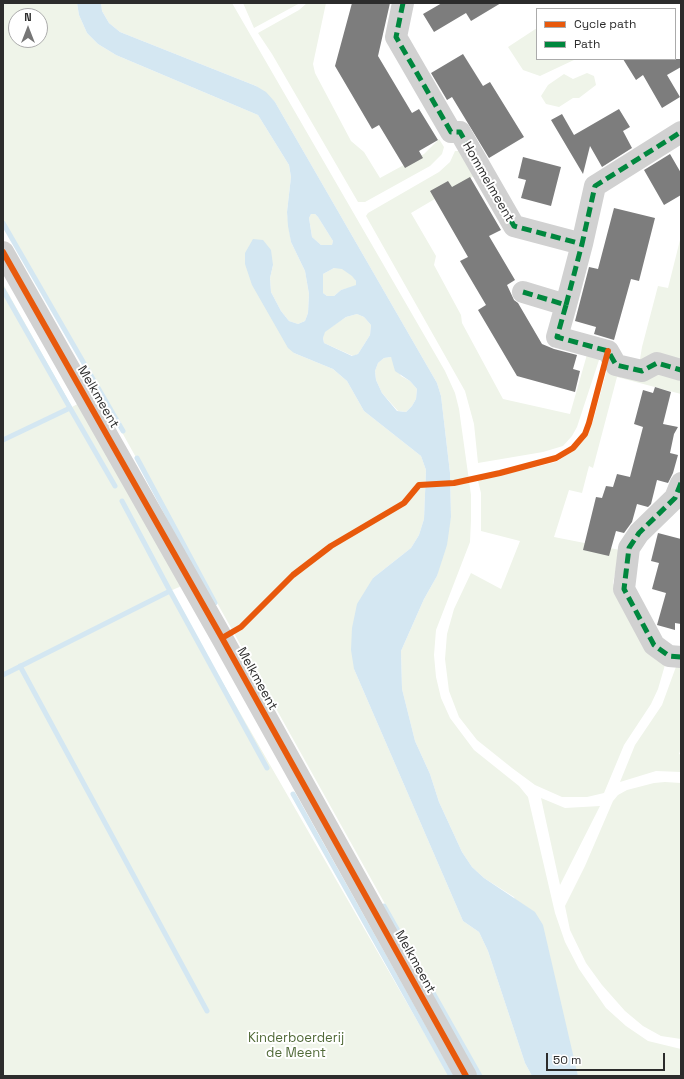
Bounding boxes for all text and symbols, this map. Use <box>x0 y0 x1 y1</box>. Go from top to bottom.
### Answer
north arrow <box>8 8 48 48</box>
legend <box>536 8 676 60</box>
text: N <box>24 10 32 24</box>
text: Cycle path <box>574 16 636 32</box>
text: Path <box>574 36 600 52</box>
street label: Hommelmeent <box>459 139 517 225</box>
street label: Melkmeent <box>74 363 122 431</box>
street label: Melkmeent <box>233 645 281 713</box>
street label: Melkmeent <box>391 928 439 996</box>
park label: Kinderboerderij de Meent <box>248 1030 344 1061</box>
scale bar <box>548 1045 667 1071</box>
text: 50 m <box>553 1052 581 1068</box>

